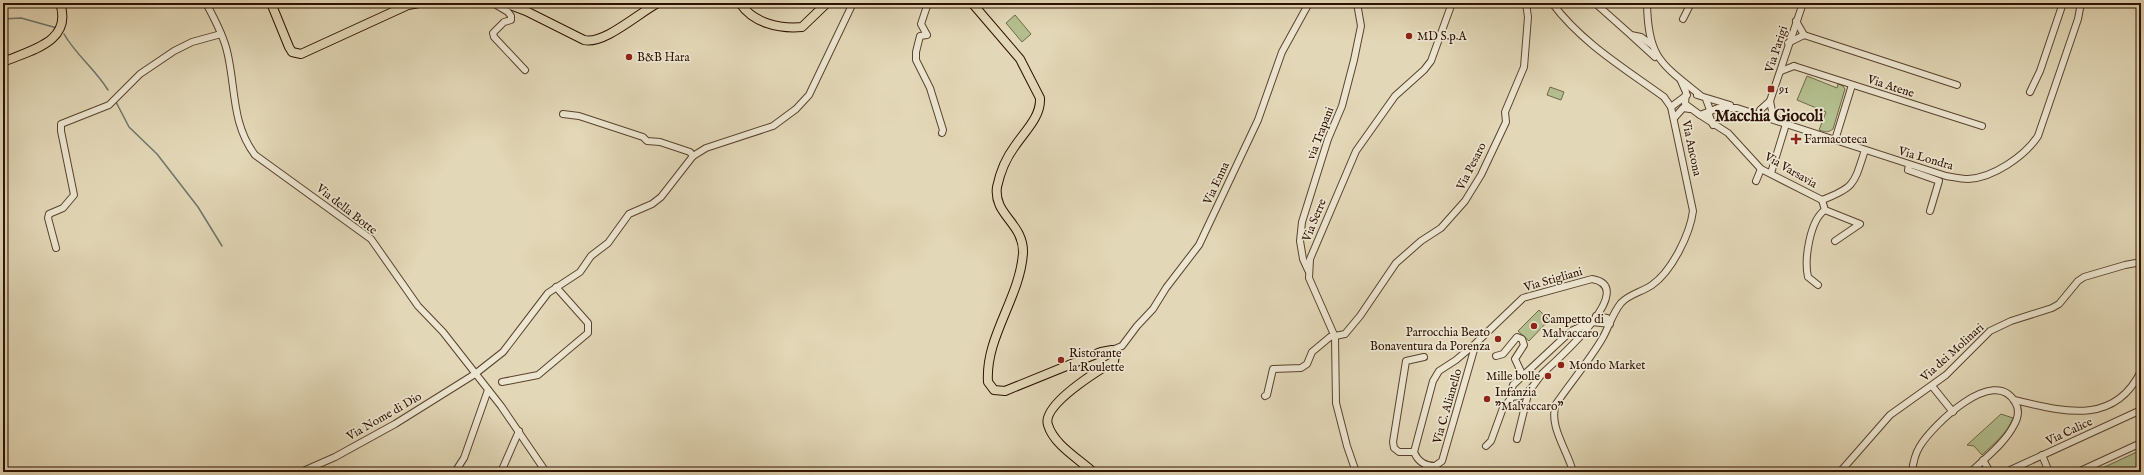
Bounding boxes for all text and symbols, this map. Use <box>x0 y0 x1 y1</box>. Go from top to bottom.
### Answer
street label: Via Parigi <box>1762 24 1791 75</box>
place label: MD S.p.A <box>1417 29 1468 45</box>
marker: MD S.p.A <box>1404 31 1414 41</box>
place label: B&B Hara <box>637 50 690 65</box>
marker: B&B Hara <box>624 52 634 62</box>
street label: Via Atene <box>1865 72 1917 101</box>
place label: 91 <box>1778 82 1789 97</box>
marker: 91 <box>1766 84 1776 94</box>
street label: via Trapani <box>1304 105 1338 162</box>
district label: Macchia Giocoli <box>1715 107 1824 127</box>
street label: Via Ancona <box>1678 118 1705 178</box>
place label: Farmacoteca <box>1804 132 1868 147</box>
marker: Farmacoteca <box>1791 134 1801 144</box>
street label: Via Pesaro <box>1453 139 1490 193</box>
street label: Via Londra <box>1896 143 1956 174</box>
street label: Via Varsavia <box>1761 149 1821 192</box>
street label: Via Enna <box>1200 159 1233 208</box>
street label: Via della Botte <box>312 180 381 238</box>
street label: Via Serre <box>1299 196 1330 245</box>
street label: Via Stigliani <box>1521 264 1584 295</box>
place label: Campetto di Malvaccaro <box>1542 312 1604 341</box>
street label: Via dei Molinari <box>1917 320 1987 385</box>
marker: Campetto di Malvaccaro <box>1529 321 1539 331</box>
place label: Parrocchia Beato Bonaventura da Porenza <box>1370 325 1491 354</box>
marker: Parrocchia Beato Bonaventura da Porenza <box>1493 334 1503 344</box>
place label: Ristorante la Roulette <box>1069 346 1125 375</box>
marker: Ristorante la Roulette <box>1056 355 1066 365</box>
place label: Mondo Market <box>1569 358 1645 373</box>
marker: Mondo Market <box>1556 360 1566 370</box>
street label: Via C. Alianello <box>1429 366 1465 446</box>
place label: Mille bolle <box>1486 369 1540 384</box>
marker: Mille bolle <box>1543 371 1553 381</box>
place label: Infanzia "Malvaccaro" <box>1495 385 1563 414</box>
street label: Via Nome di Dio <box>343 389 425 444</box>
marker: Infanzia "Malvaccaro" <box>1482 394 1492 404</box>
street label: Via Calice <box>2043 414 2095 449</box>

